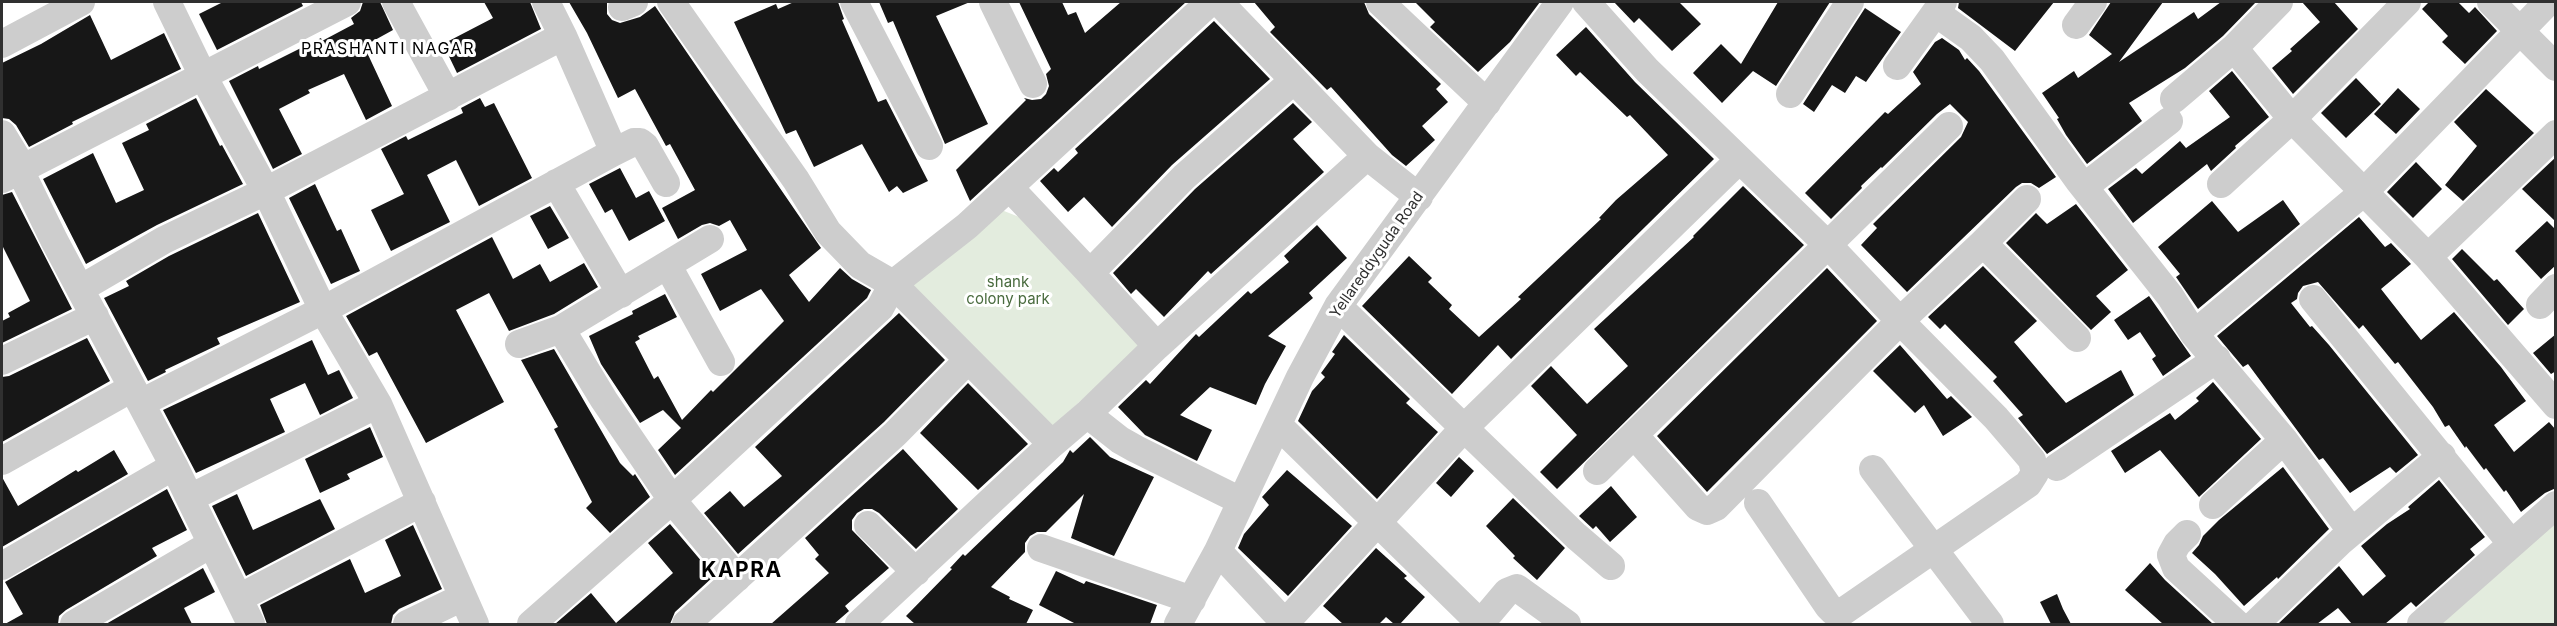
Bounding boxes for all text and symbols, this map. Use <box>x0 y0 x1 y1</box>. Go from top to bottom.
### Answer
district label: PRASHANTI NAGAR <box>301 39 475 59</box>
street label: Yellareddyguda Road <box>1327 188 1427 322</box>
park label: shank colony park <box>966 273 1050 308</box>
district label: KAPRA <box>701 558 783 584</box>

